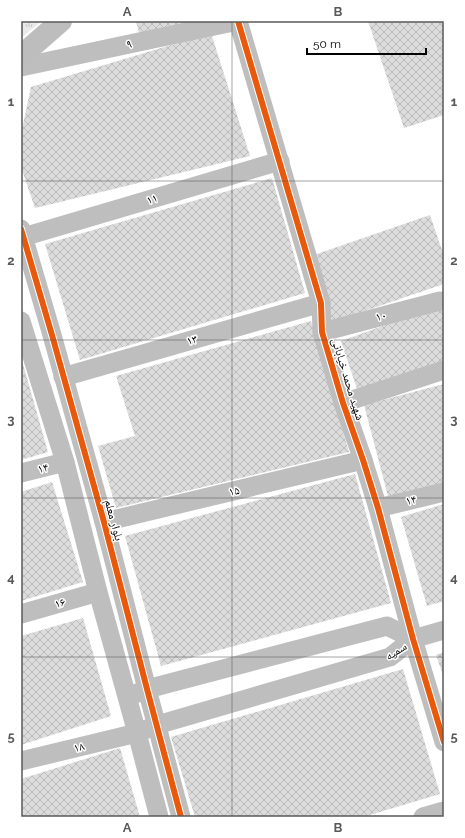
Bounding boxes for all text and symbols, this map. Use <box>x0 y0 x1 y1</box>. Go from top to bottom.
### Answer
text: A <box>123 4 132 19</box>
text: B <box>334 4 343 19</box>
scale bar <box>307 30 426 56</box>
street label: ۹ <box>125 37 133 51</box>
text: 50 m <box>313 37 341 51</box>
text: 1 <box>8 94 15 109</box>
text: 1 <box>451 94 458 109</box>
street label: ۱۱ <box>145 191 159 207</box>
text: 2 <box>7 253 15 268</box>
text: 2 <box>450 253 458 268</box>
street label: ۱۰ <box>374 308 388 324</box>
street label: ۱۳ <box>185 332 199 348</box>
street label: شهید محمد خیابانی <box>328 336 367 422</box>
text: 3 <box>7 412 15 427</box>
text: 3 <box>450 412 458 427</box>
street label: ۱۴ <box>36 460 50 476</box>
street label: ۱۵ <box>227 483 241 499</box>
street label: ۱۴ <box>404 492 418 508</box>
street label: بلوار معلم <box>101 498 126 542</box>
text: 4 <box>7 570 15 585</box>
text: 4 <box>450 570 458 585</box>
street label: ۱۶ <box>53 595 67 611</box>
street label: سمیه <box>383 639 409 663</box>
text: 5 <box>7 729 15 744</box>
text: 5 <box>450 729 458 744</box>
street label: ۱۸ <box>72 739 87 755</box>
text: A <box>123 820 132 835</box>
text: B <box>334 820 343 835</box>

